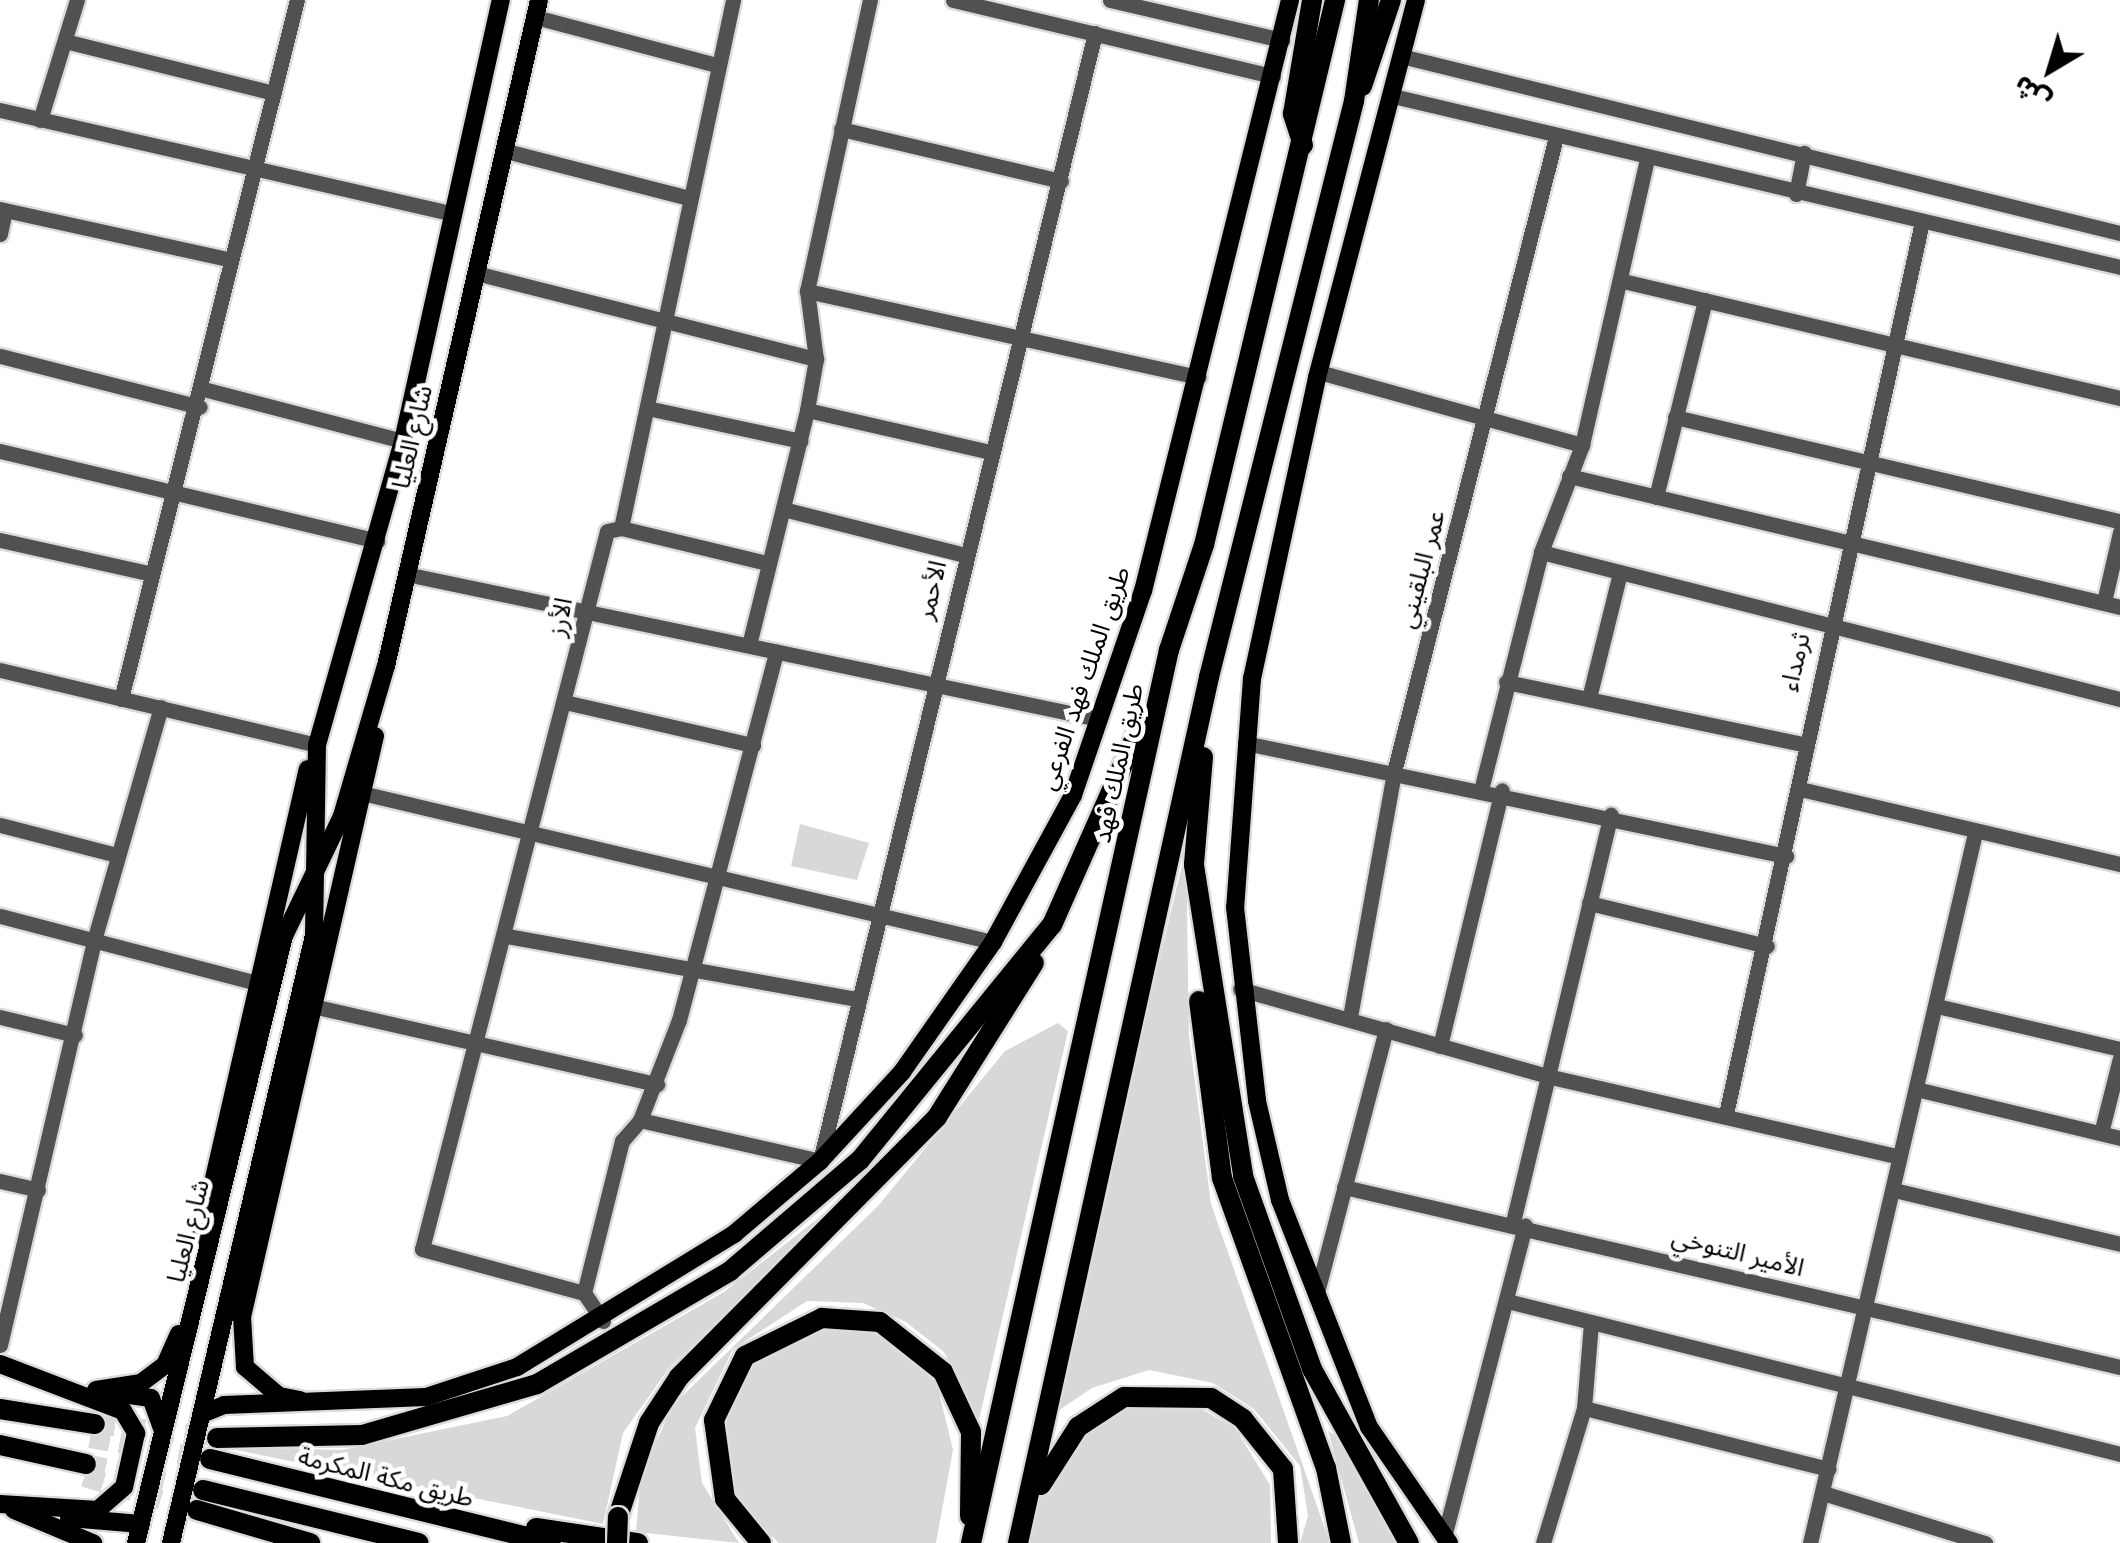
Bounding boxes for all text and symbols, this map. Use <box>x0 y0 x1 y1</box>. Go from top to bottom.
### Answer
north arrow <box>2000 20 2100 120</box>
text: ش <box>2006 68 2057 119</box>
street label: شارع العليا <box>386 382 438 492</box>
street label: عمر البلقيني <box>1391 507 1451 631</box>
street label: الأحمر <box>909 557 953 623</box>
street label: طريق الملك فهد الفرعي <box>1032 562 1136 794</box>
street label: الأرز <box>541 595 579 639</box>
street label: ثرمداء <box>1774 630 1816 694</box>
street label: طريق الملك فهد <box>1086 680 1150 846</box>
street label: شارع العليا <box>161 1176 215 1286</box>
street label: الأمير التنوخي <box>1669 1221 1807 1283</box>
street label: طريق مكة المكرمة <box>295 1441 477 1513</box>

